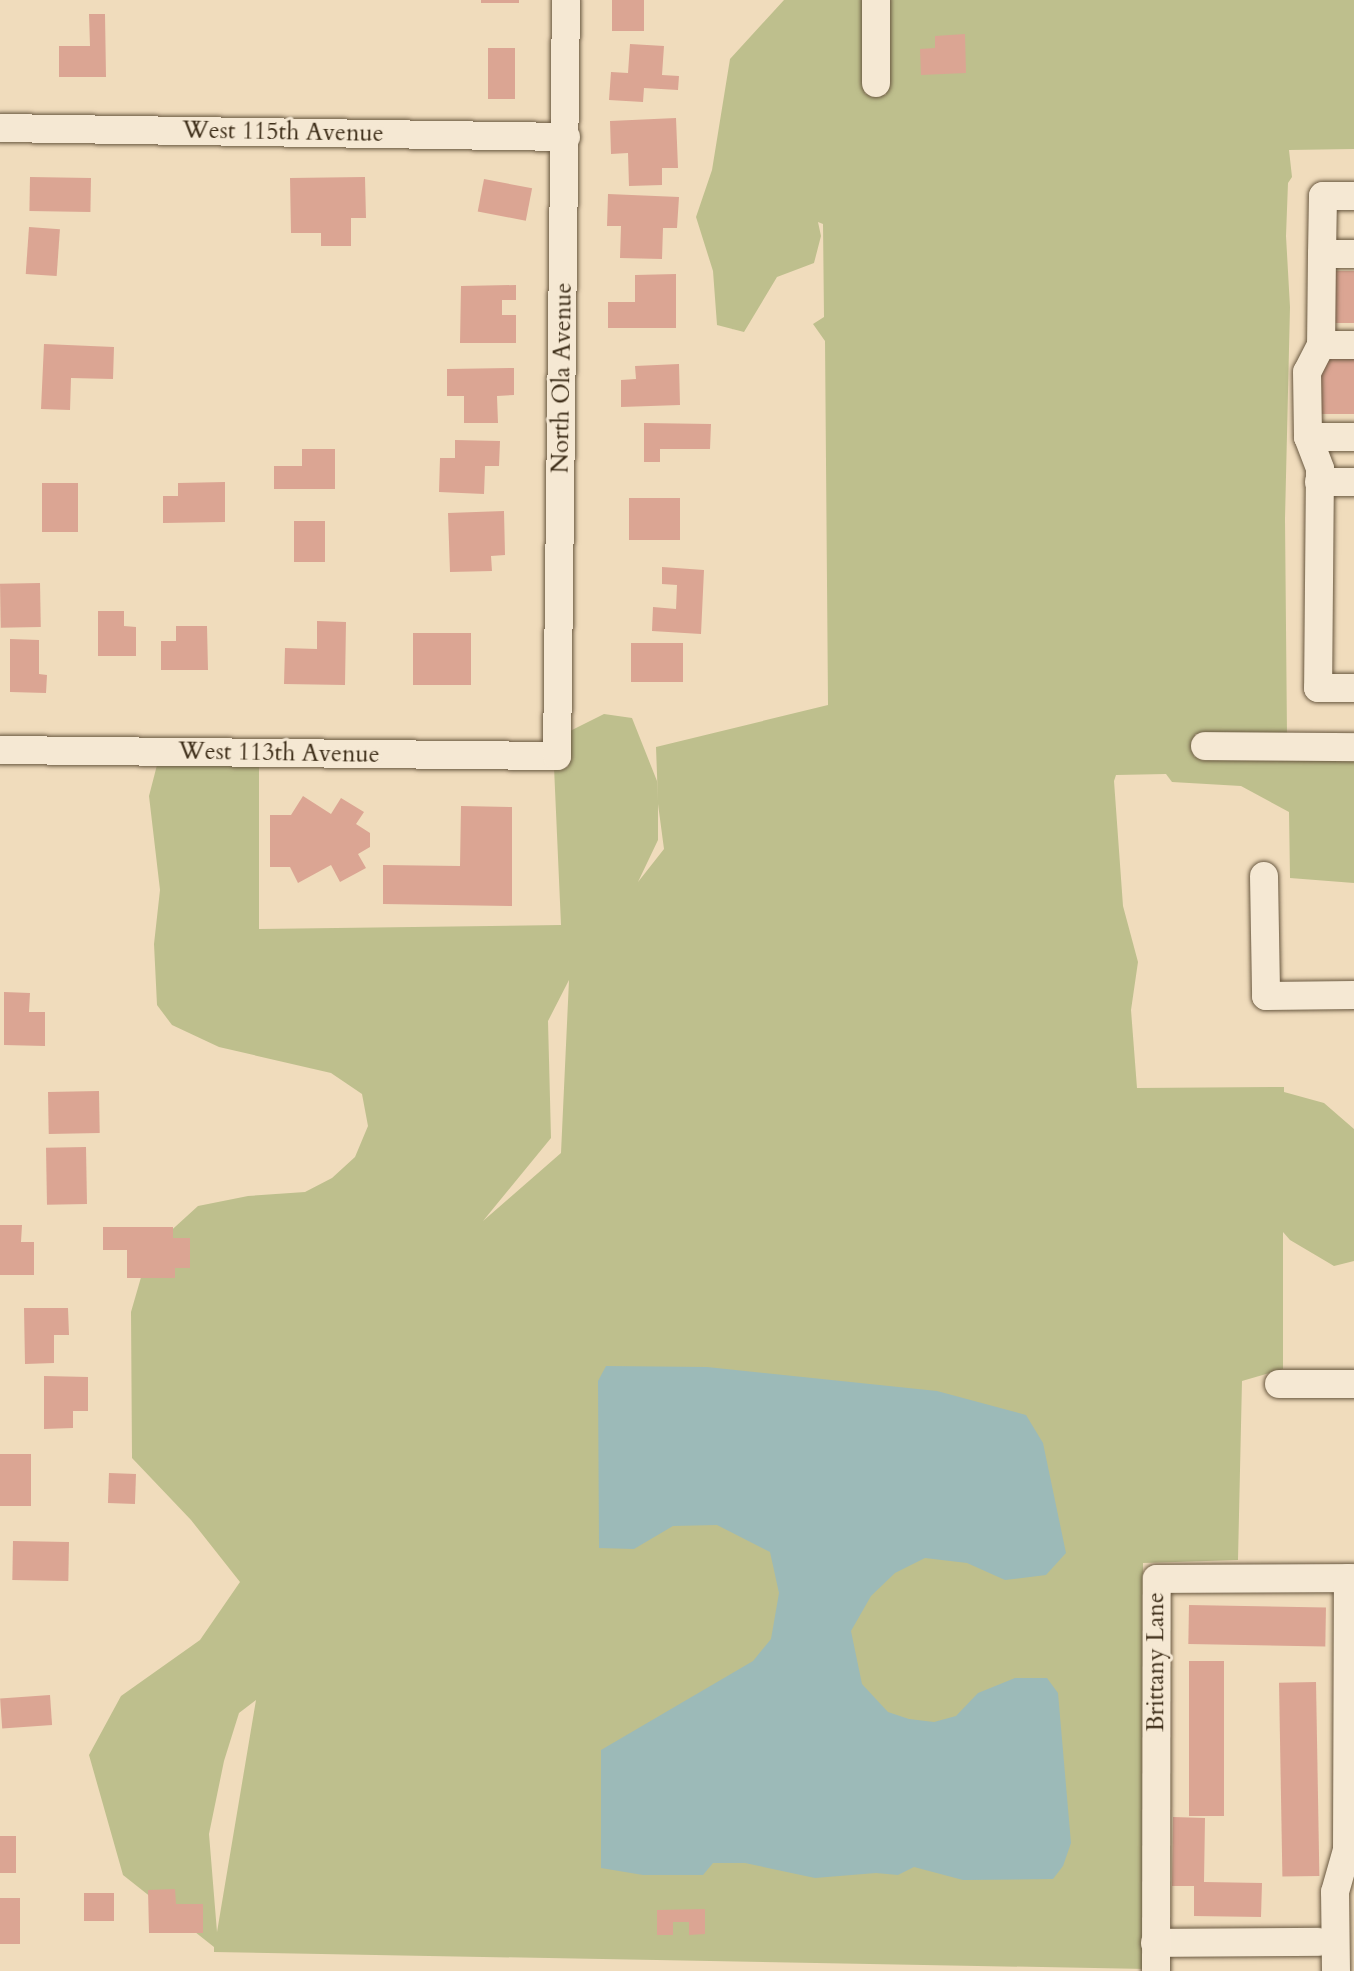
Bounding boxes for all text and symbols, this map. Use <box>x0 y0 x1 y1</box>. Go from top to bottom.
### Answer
street label: West 115th Avenue <box>182 116 384 148</box>
street label: North Ola Avenue <box>546 282 578 474</box>
street label: West 113th Avenue <box>178 737 380 769</box>
street label: Brittany Lane <box>1142 1592 1170 1732</box>

